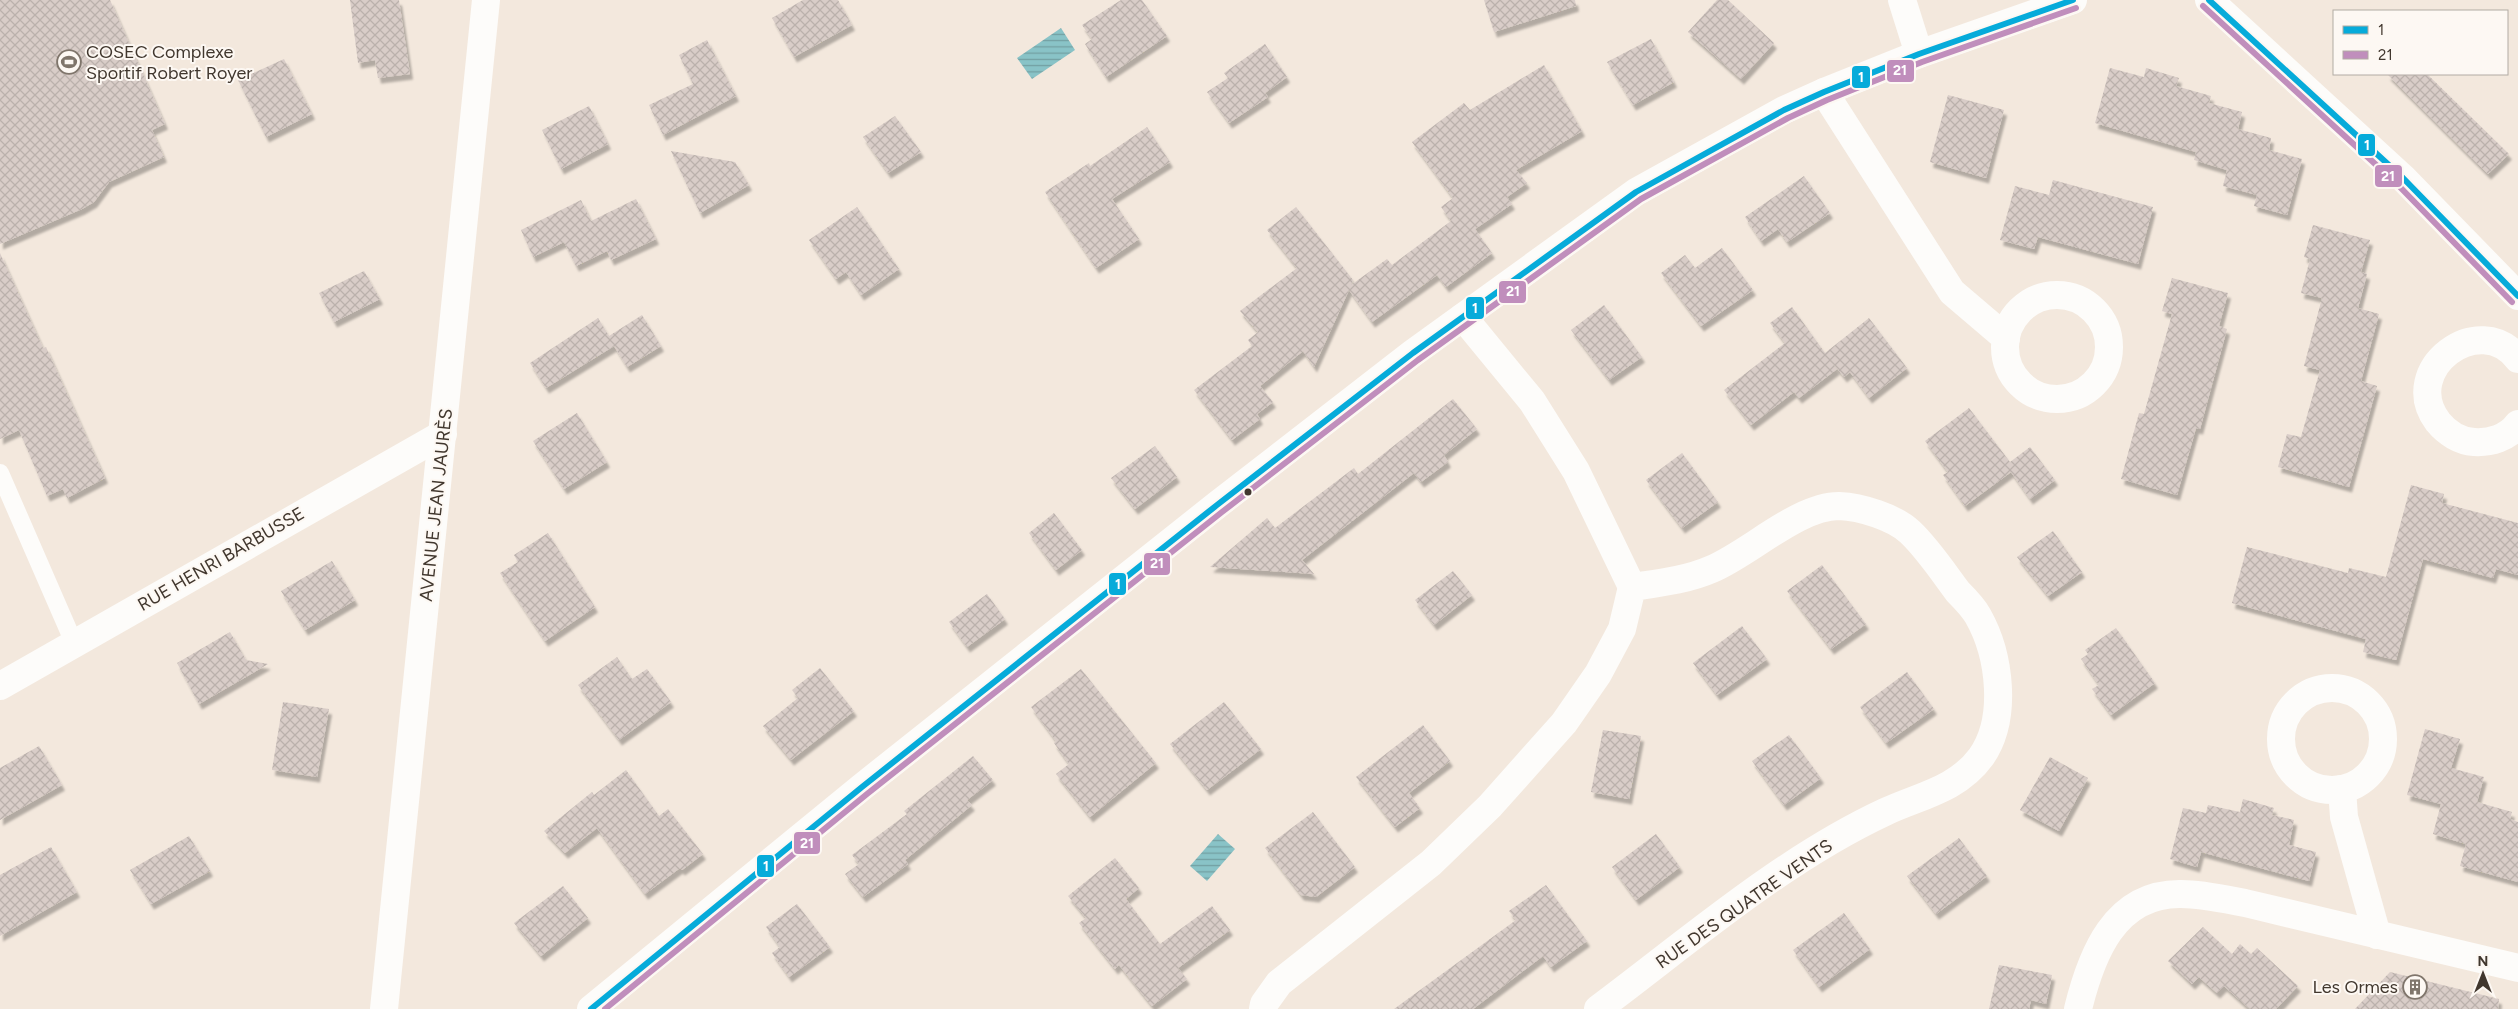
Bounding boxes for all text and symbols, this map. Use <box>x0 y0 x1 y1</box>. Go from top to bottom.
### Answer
legend <box>2333 10 2508 75</box>
text: 1 <box>2378 21 2384 39</box>
place label: COSEC Complexe Sportif Robert Royer <box>86 41 252 84</box>
text: 21 <box>2378 46 2393 64</box>
sports icon: COSEC Complexe Sportif Robert Royer <box>56 49 82 75</box>
line badge: 21 <box>1886 59 1915 83</box>
text: 21 <box>1893 62 1907 79</box>
line badge: 1 <box>1851 65 1871 89</box>
text: 1 <box>1858 69 1864 86</box>
line badge: 1 <box>2357 133 2376 157</box>
text: 1 <box>2364 137 2370 154</box>
line badge: 21 <box>2374 164 2403 188</box>
text: 21 <box>2381 168 2395 185</box>
line badge: 21 <box>1498 280 1527 304</box>
text: 21 <box>1506 283 1520 300</box>
line badge: 1 <box>1465 296 1485 320</box>
text: 1 <box>1472 300 1478 317</box>
street label: AVENUE JEAN JAURÈS <box>415 407 457 603</box>
unlabelled marker <box>1243 487 1253 497</box>
street label: RUE HENRI BARBUSSE <box>134 502 308 616</box>
line badge: 21 <box>1143 552 1171 576</box>
text: 21 <box>1150 555 1164 572</box>
line badge: 1 <box>1108 572 1127 596</box>
text: 1 <box>1115 576 1121 593</box>
line badge: 21 <box>793 831 821 855</box>
text: 21 <box>800 835 814 852</box>
street label: RUE DES QUATRE VENTS <box>1651 835 1837 973</box>
line badge: 1 <box>756 854 775 878</box>
text: 1 <box>763 858 769 875</box>
north arrow <box>2458 949 2508 999</box>
text: N <box>2478 953 2488 970</box>
building icon: Les Ormes <box>2402 974 2428 1000</box>
place label: Les Ormes <box>2312 976 2398 998</box>

